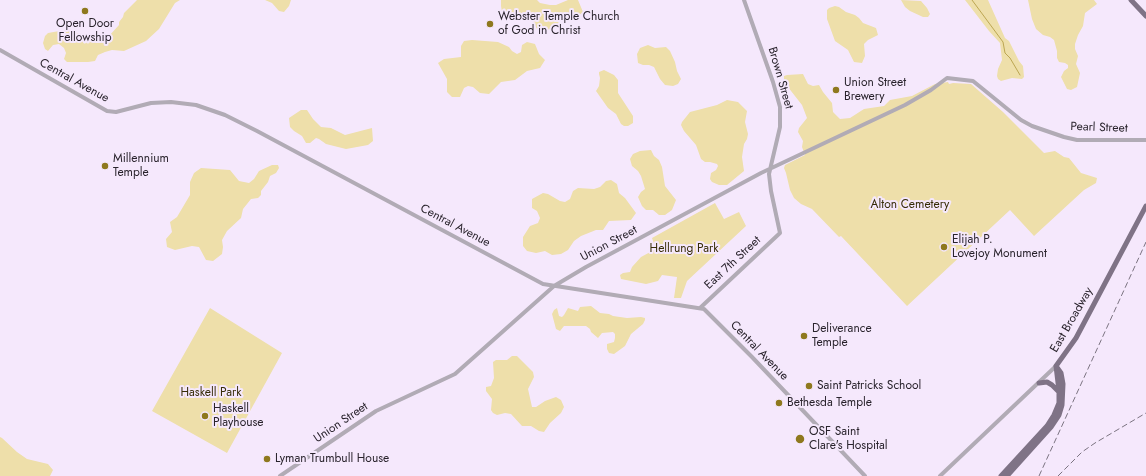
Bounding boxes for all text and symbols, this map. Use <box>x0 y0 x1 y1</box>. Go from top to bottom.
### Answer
marker: Open Door Fellowship <box>80 6 90 16</box>
place label: Webster Temple Church of God in Christ <box>498 10 620 38</box>
place label: Open Door Fellowship <box>56 17 114 45</box>
marker: Webster Temple Church of God in Christ <box>485 19 495 29</box>
street label: Brown Street <box>764 45 796 111</box>
street label: Central Avenue <box>37 56 111 106</box>
place label: Union Street Brewery <box>844 76 906 104</box>
marker: Union Street Brewery <box>831 85 841 95</box>
street label: Pearl Street <box>1070 120 1128 136</box>
place label: Millennium Temple <box>113 152 169 180</box>
marker: Millennium Temple <box>100 161 110 171</box>
park label: Alton Cemetery <box>871 198 949 212</box>
street label: Central Avenue <box>418 202 492 250</box>
street label: Union Street <box>578 223 640 265</box>
street label: East 7th Street <box>702 233 764 293</box>
place label: Elijah P. Lovejoy Monument <box>952 233 1047 261</box>
park label: Hellrung Park <box>650 242 718 256</box>
marker: Elijah P. Lovejoy Monument <box>939 242 949 252</box>
street label: East Broadway <box>1048 285 1096 355</box>
street label: Central Avenue <box>727 318 791 384</box>
place label: Deliverance Temple <box>812 322 872 350</box>
marker: Deliverance Temple <box>799 331 809 341</box>
place label: Saint Patricks School <box>817 379 921 393</box>
marker: Saint Patricks School <box>804 381 814 391</box>
park label: Haskell Park <box>181 386 241 400</box>
place label: Bethesda Temple <box>787 396 872 410</box>
marker: Bethesda Temple <box>774 398 784 408</box>
street label: Union Street <box>311 400 371 446</box>
place label: Haskell Playhouse <box>213 402 263 430</box>
marker: Haskell Playhouse <box>200 411 210 421</box>
place label: OSF Saint Clare's Hospital <box>809 425 888 453</box>
marker: OSF Saint Clare's Hospital <box>794 433 806 445</box>
place label: Lyman Trumbull House <box>275 452 389 466</box>
marker: Lyman Trumbull House <box>262 454 272 464</box>

